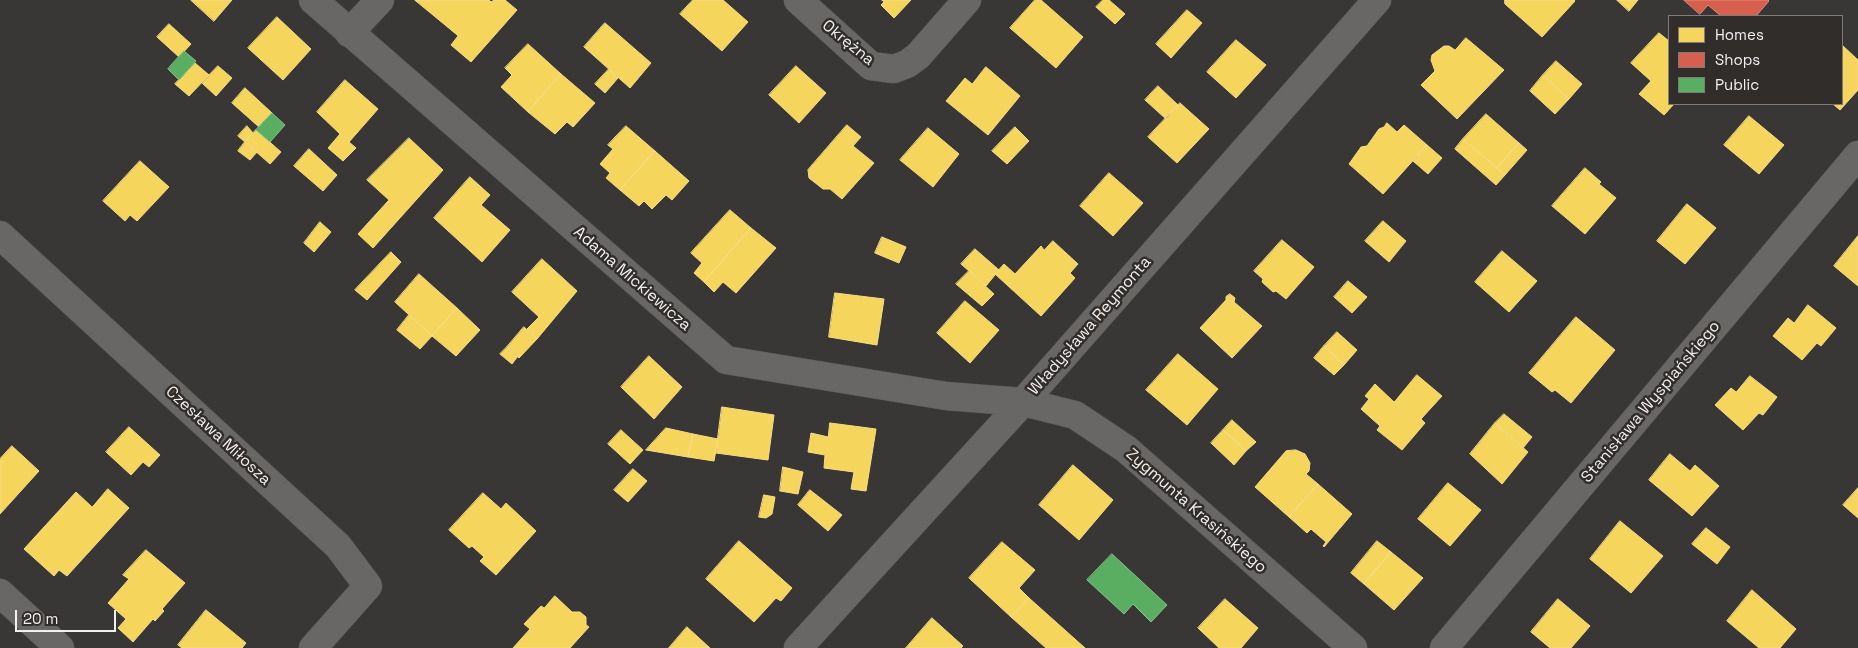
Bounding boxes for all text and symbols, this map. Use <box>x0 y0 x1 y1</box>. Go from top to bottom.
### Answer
legend <box>1668 15 1843 105</box>
street label: Okrężna <box>818 16 878 70</box>
text: Homes <box>1715 25 1764 44</box>
text: Shops <box>1715 50 1760 69</box>
text: Public <box>1715 75 1759 94</box>
street label: Adama Mickiewicza <box>569 223 695 335</box>
street label: Władysława Reymonta <box>1025 253 1155 399</box>
street label: Stanisława Wyspiańskiego <box>1578 317 1724 487</box>
street label: Czesława Miłosza <box>161 382 275 490</box>
street label: Zygmunta Krasińskiego <box>1122 445 1270 577</box>
scale bar <box>18 600 119 632</box>
text: 20 m <box>23 609 58 628</box>

